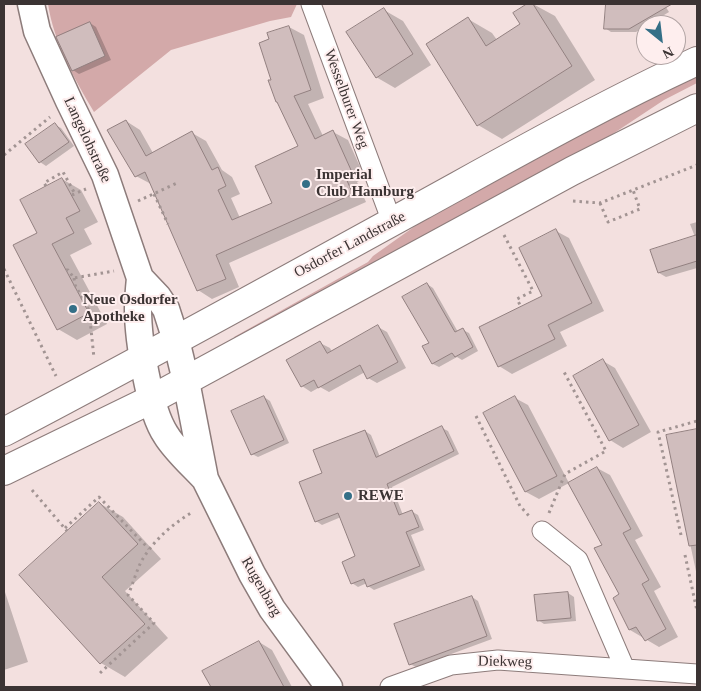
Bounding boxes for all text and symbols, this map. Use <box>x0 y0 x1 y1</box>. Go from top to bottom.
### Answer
north arrow <box>636 15 686 65</box>
text: N <box>660 44 676 62</box>
street label: Wesselburer Weg <box>320 47 372 151</box>
street label: Langelohstraße <box>59 94 115 186</box>
place label: Imperial Club Hamburg <box>316 166 414 201</box>
marker: Imperial Club Hamburg <box>300 178 312 190</box>
street label: Osdorfer Landstraße <box>291 208 409 282</box>
place label: Neue Osdorfer Apotheke <box>83 291 178 326</box>
marker: Neue Osdorfer Apotheke <box>67 303 79 315</box>
place label: REWE <box>358 487 404 505</box>
marker: REWE <box>342 490 354 502</box>
street label: Rugenbarg <box>237 554 285 620</box>
street label: Diekweg <box>478 653 532 671</box>

